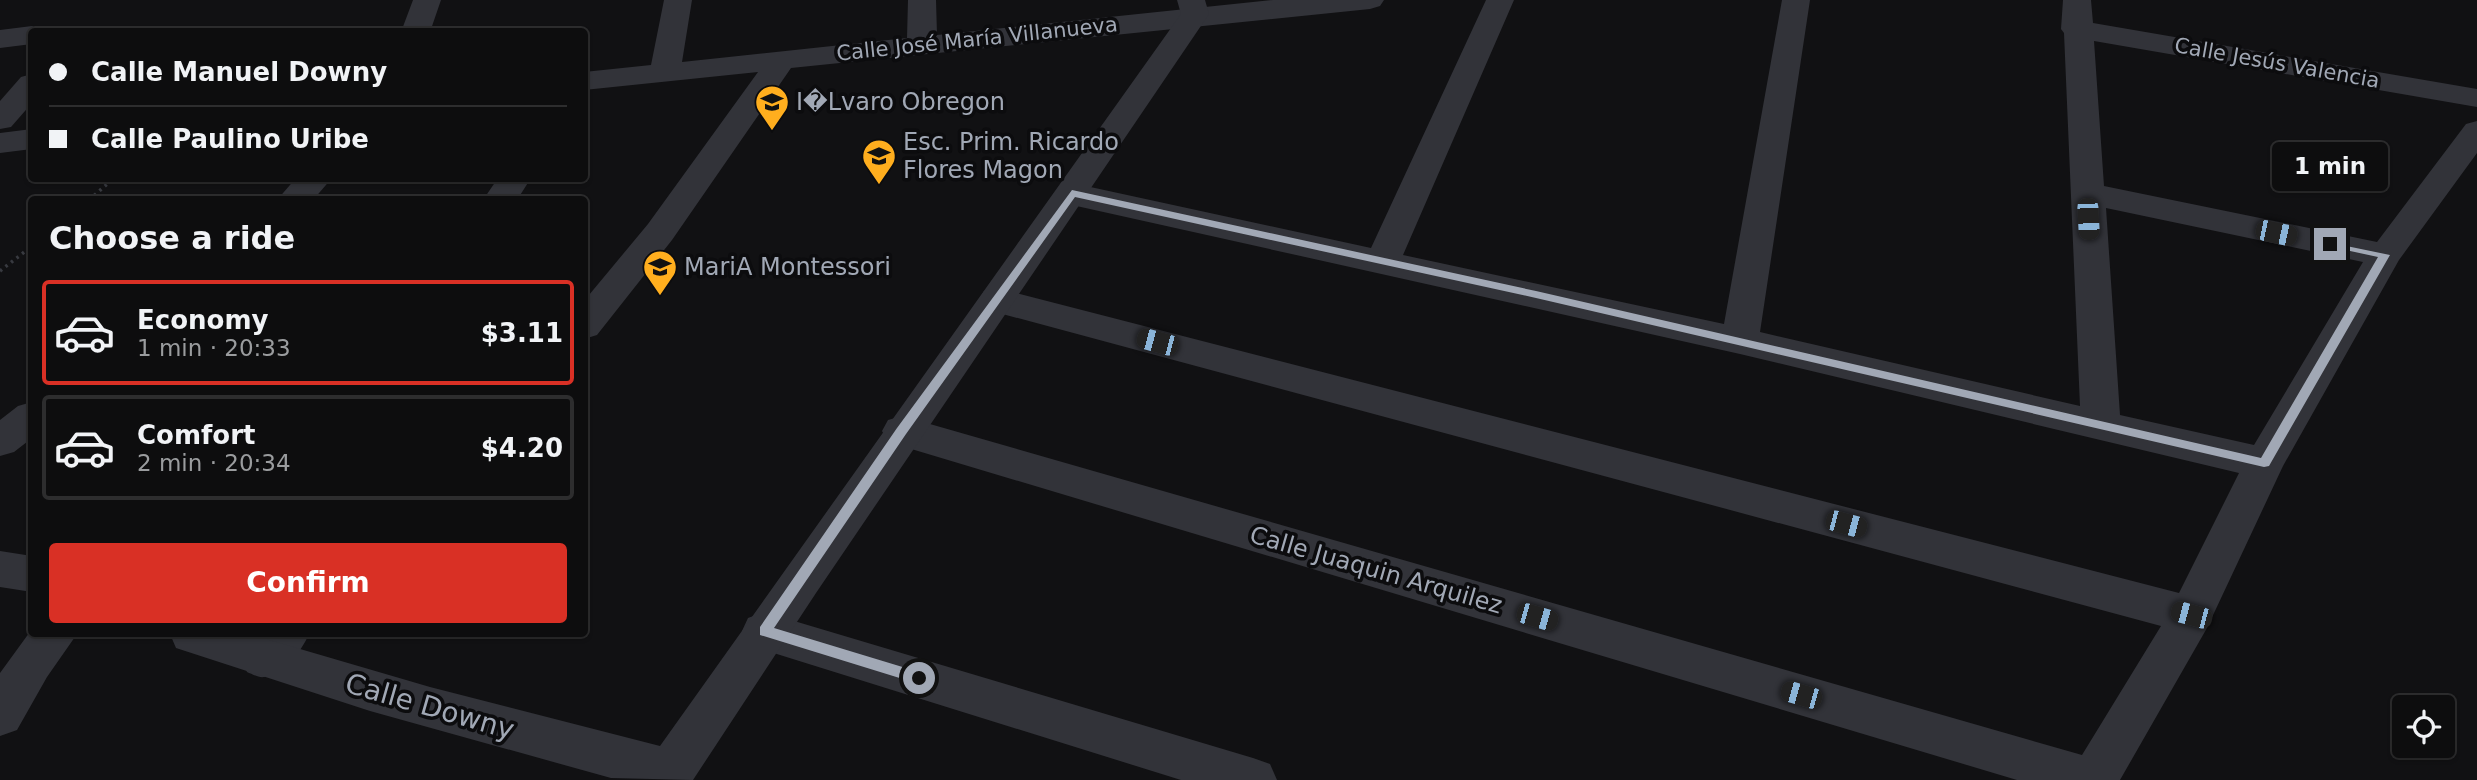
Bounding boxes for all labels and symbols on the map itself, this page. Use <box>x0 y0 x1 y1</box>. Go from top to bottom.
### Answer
street label: Calle José María Villanueva <box>835 12 1119 66</box>
street label: Calle Jesús Valencia <box>2173 33 2381 93</box>
school or university icon: I�Lvaro Obregon <box>753 83 791 132</box>
place label: I�Lvaro Obregon <box>796 88 1005 116</box>
place label: Esc. Prim. Ricardo Flores Magon <box>903 128 1119 184</box>
school or university icon: Esc. Prim. Ricardo Flores Magon <box>860 137 898 186</box>
callout: 1 min <box>2272 142 2388 191</box>
car <box>2077 197 2100 241</box>
car <box>2254 218 2299 248</box>
route end <box>2314 228 2346 260</box>
school or university icon: MariA Montessori <box>641 248 679 297</box>
place label: MariA Montessori <box>684 253 891 281</box>
car <box>1134 326 1181 358</box>
car <box>1823 508 1870 540</box>
street label: Calle Juaquin Arquilez <box>1247 521 1505 619</box>
car <box>2168 599 2215 631</box>
car <box>1514 601 1561 633</box>
route start <box>903 662 935 694</box>
street label: Calle Downy <box>342 667 518 746</box>
car <box>1778 679 1825 711</box>

